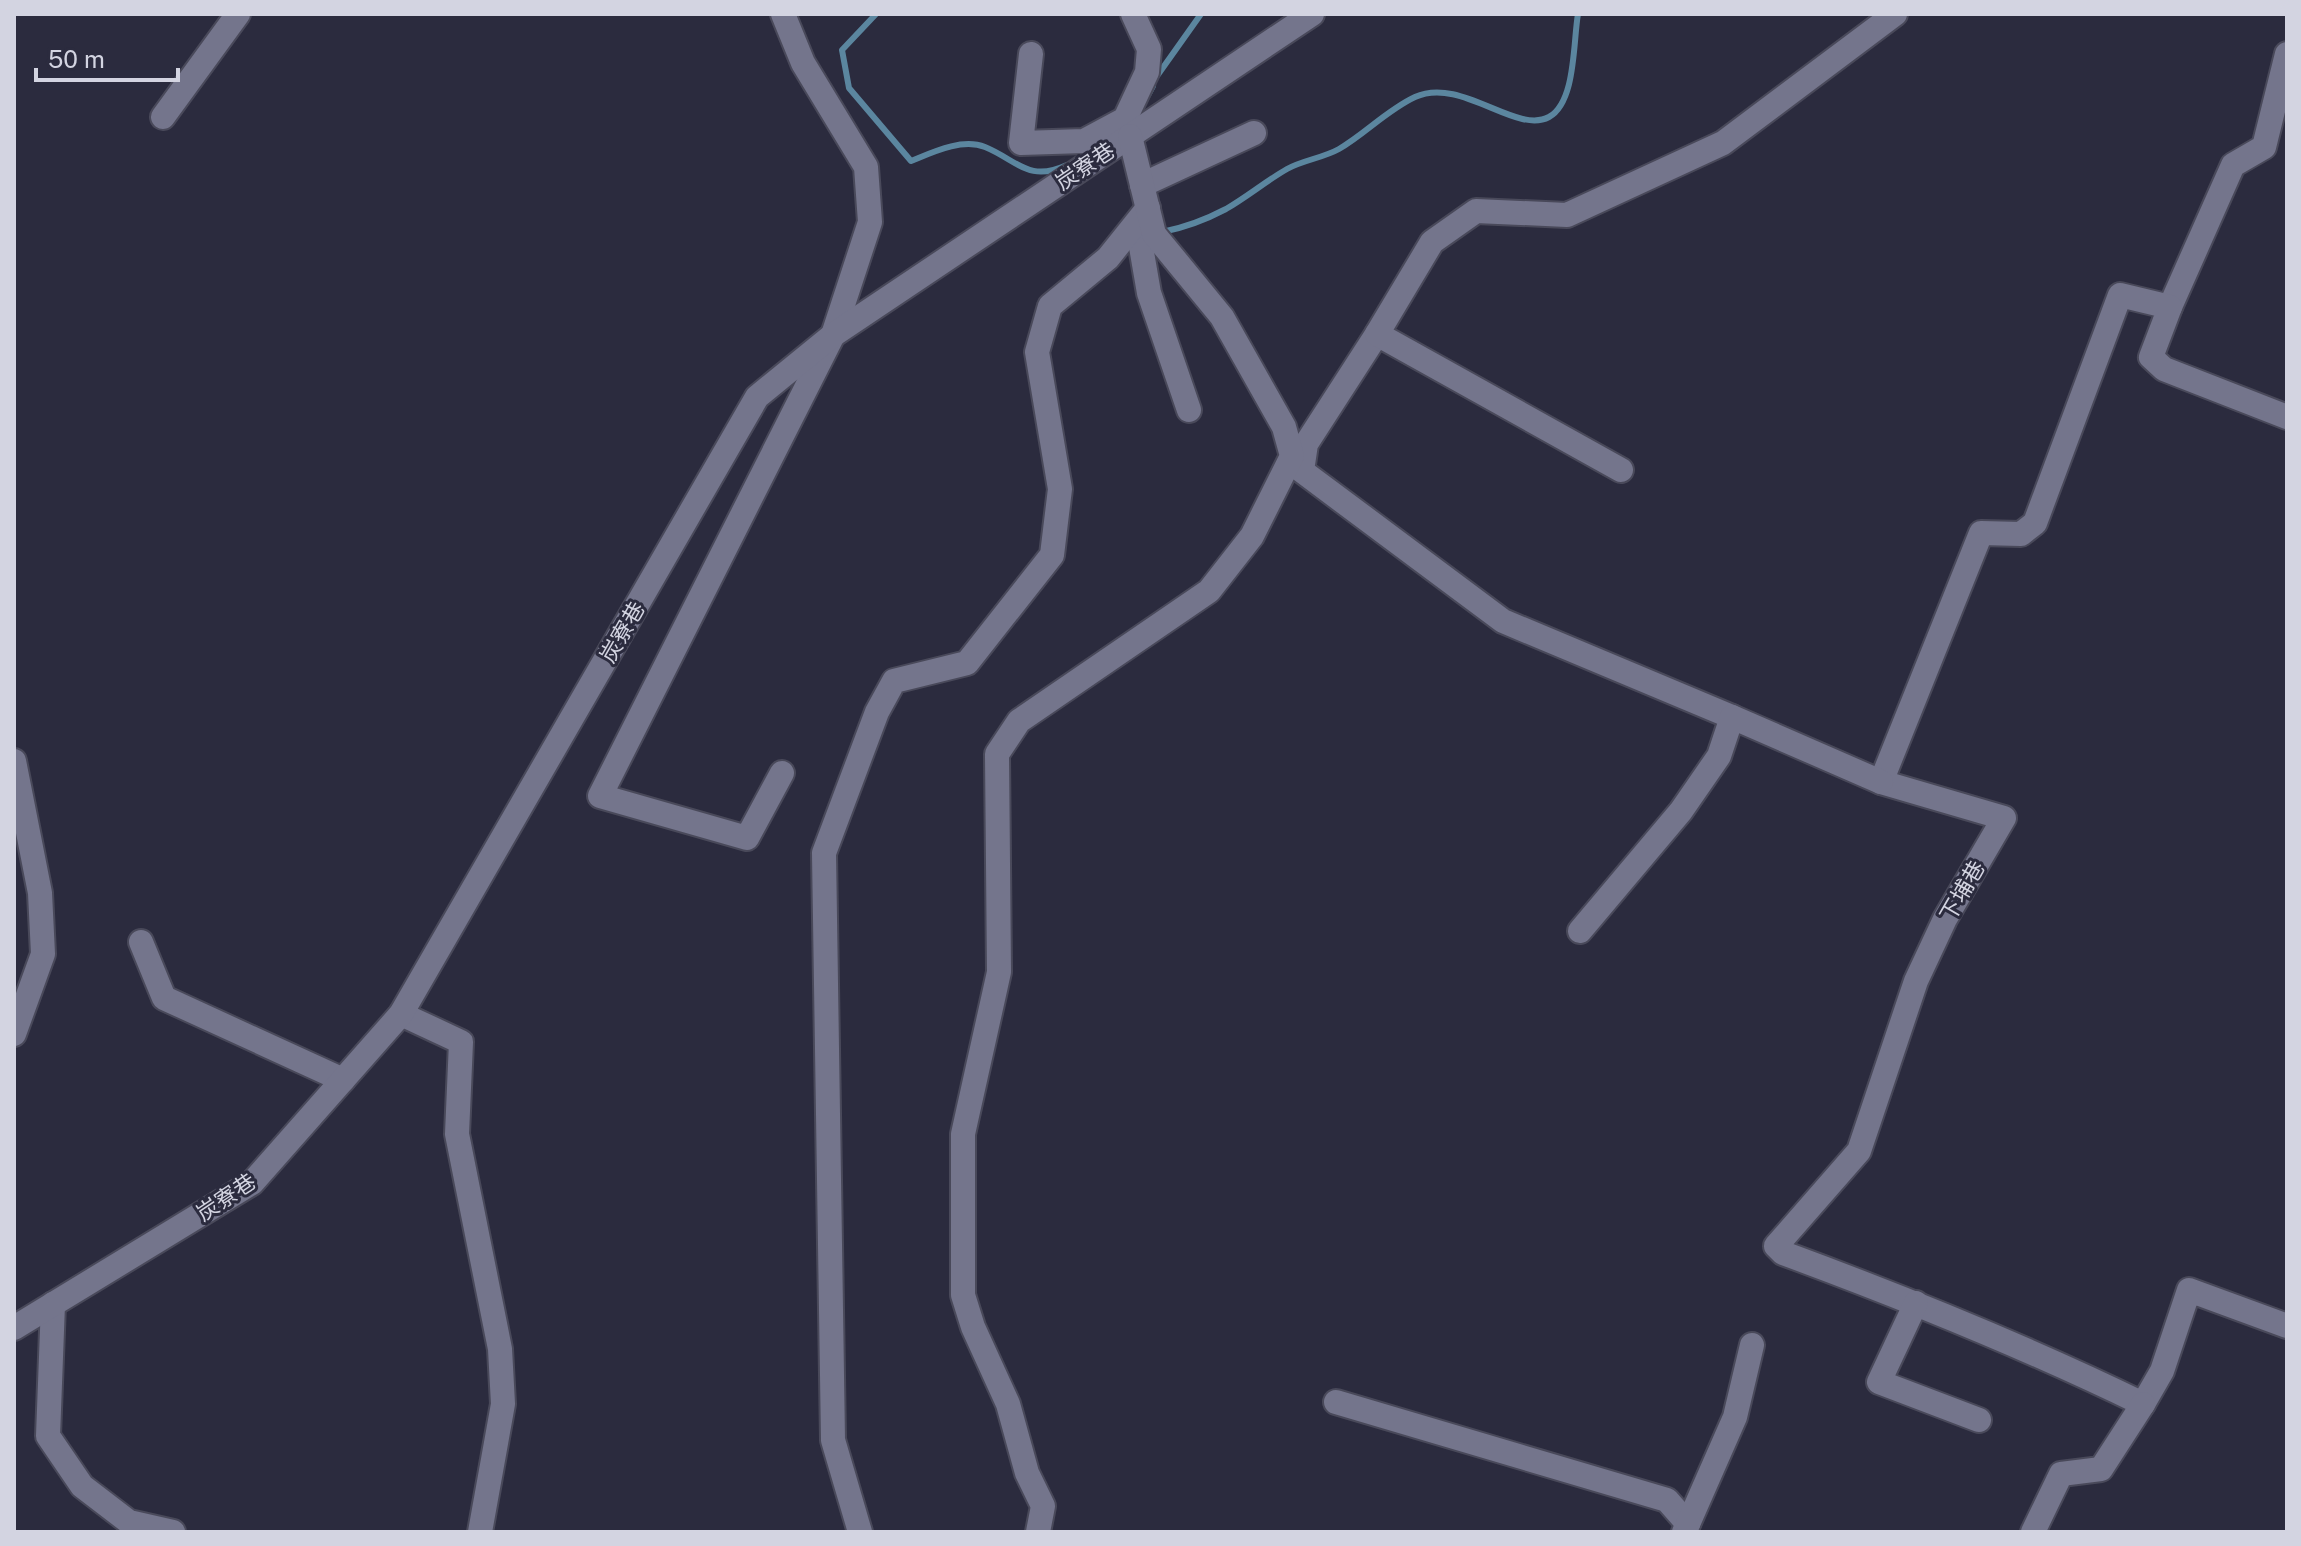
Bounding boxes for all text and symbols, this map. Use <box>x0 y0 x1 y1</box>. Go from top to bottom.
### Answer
scale bar <box>36 32 178 82</box>
text: 50 m <box>48 45 105 73</box>
street label: 炭寮巷 <box>1050 137 1120 195</box>
street label: 炭寮巷 <box>594 597 650 667</box>
street label: 下埔巷 <box>1934 856 1990 926</box>
street label: 炭寮巷 <box>191 1168 261 1226</box>

